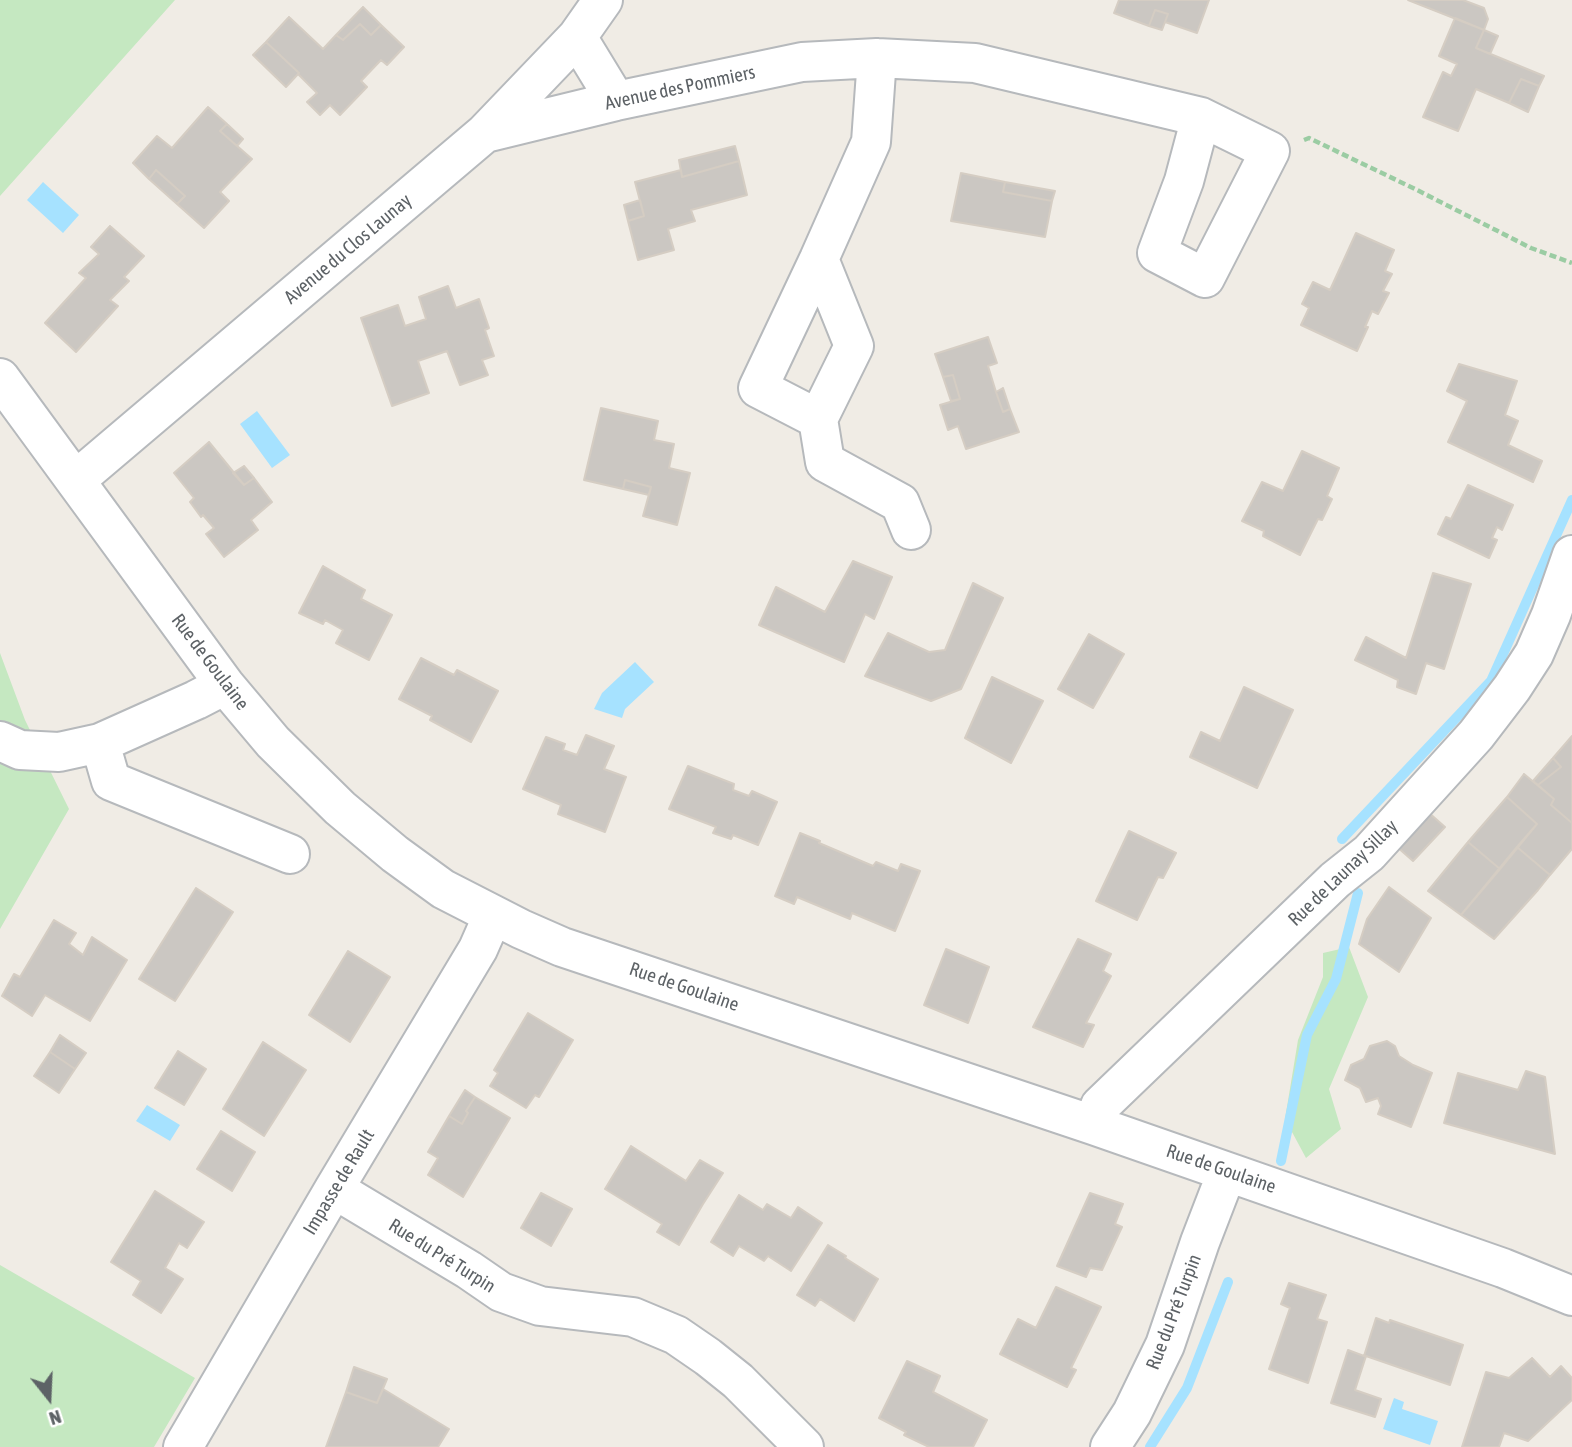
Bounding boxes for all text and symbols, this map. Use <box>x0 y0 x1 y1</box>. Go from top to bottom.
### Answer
street label: Avenue des Pommiers <box>603 61 757 115</box>
street label: Avenue du Clos Launay <box>280 189 416 309</box>
street label: Rue de Goulaine <box>166 609 254 715</box>
street label: Rue de Launay Sillay <box>1284 815 1402 931</box>
street label: Rue de Goulaine <box>626 958 742 1016</box>
street label: Impasse de Rault <box>299 1125 379 1239</box>
street label: Rue de Goulaine <box>1163 1140 1279 1198</box>
street label: Rue du Pré Turpin <box>384 1214 500 1298</box>
street label: Rue du Pré Turpin <box>1142 1251 1206 1373</box>
north arrow <box>14 1363 84 1433</box>
text: N <box>47 1406 64 1430</box>

